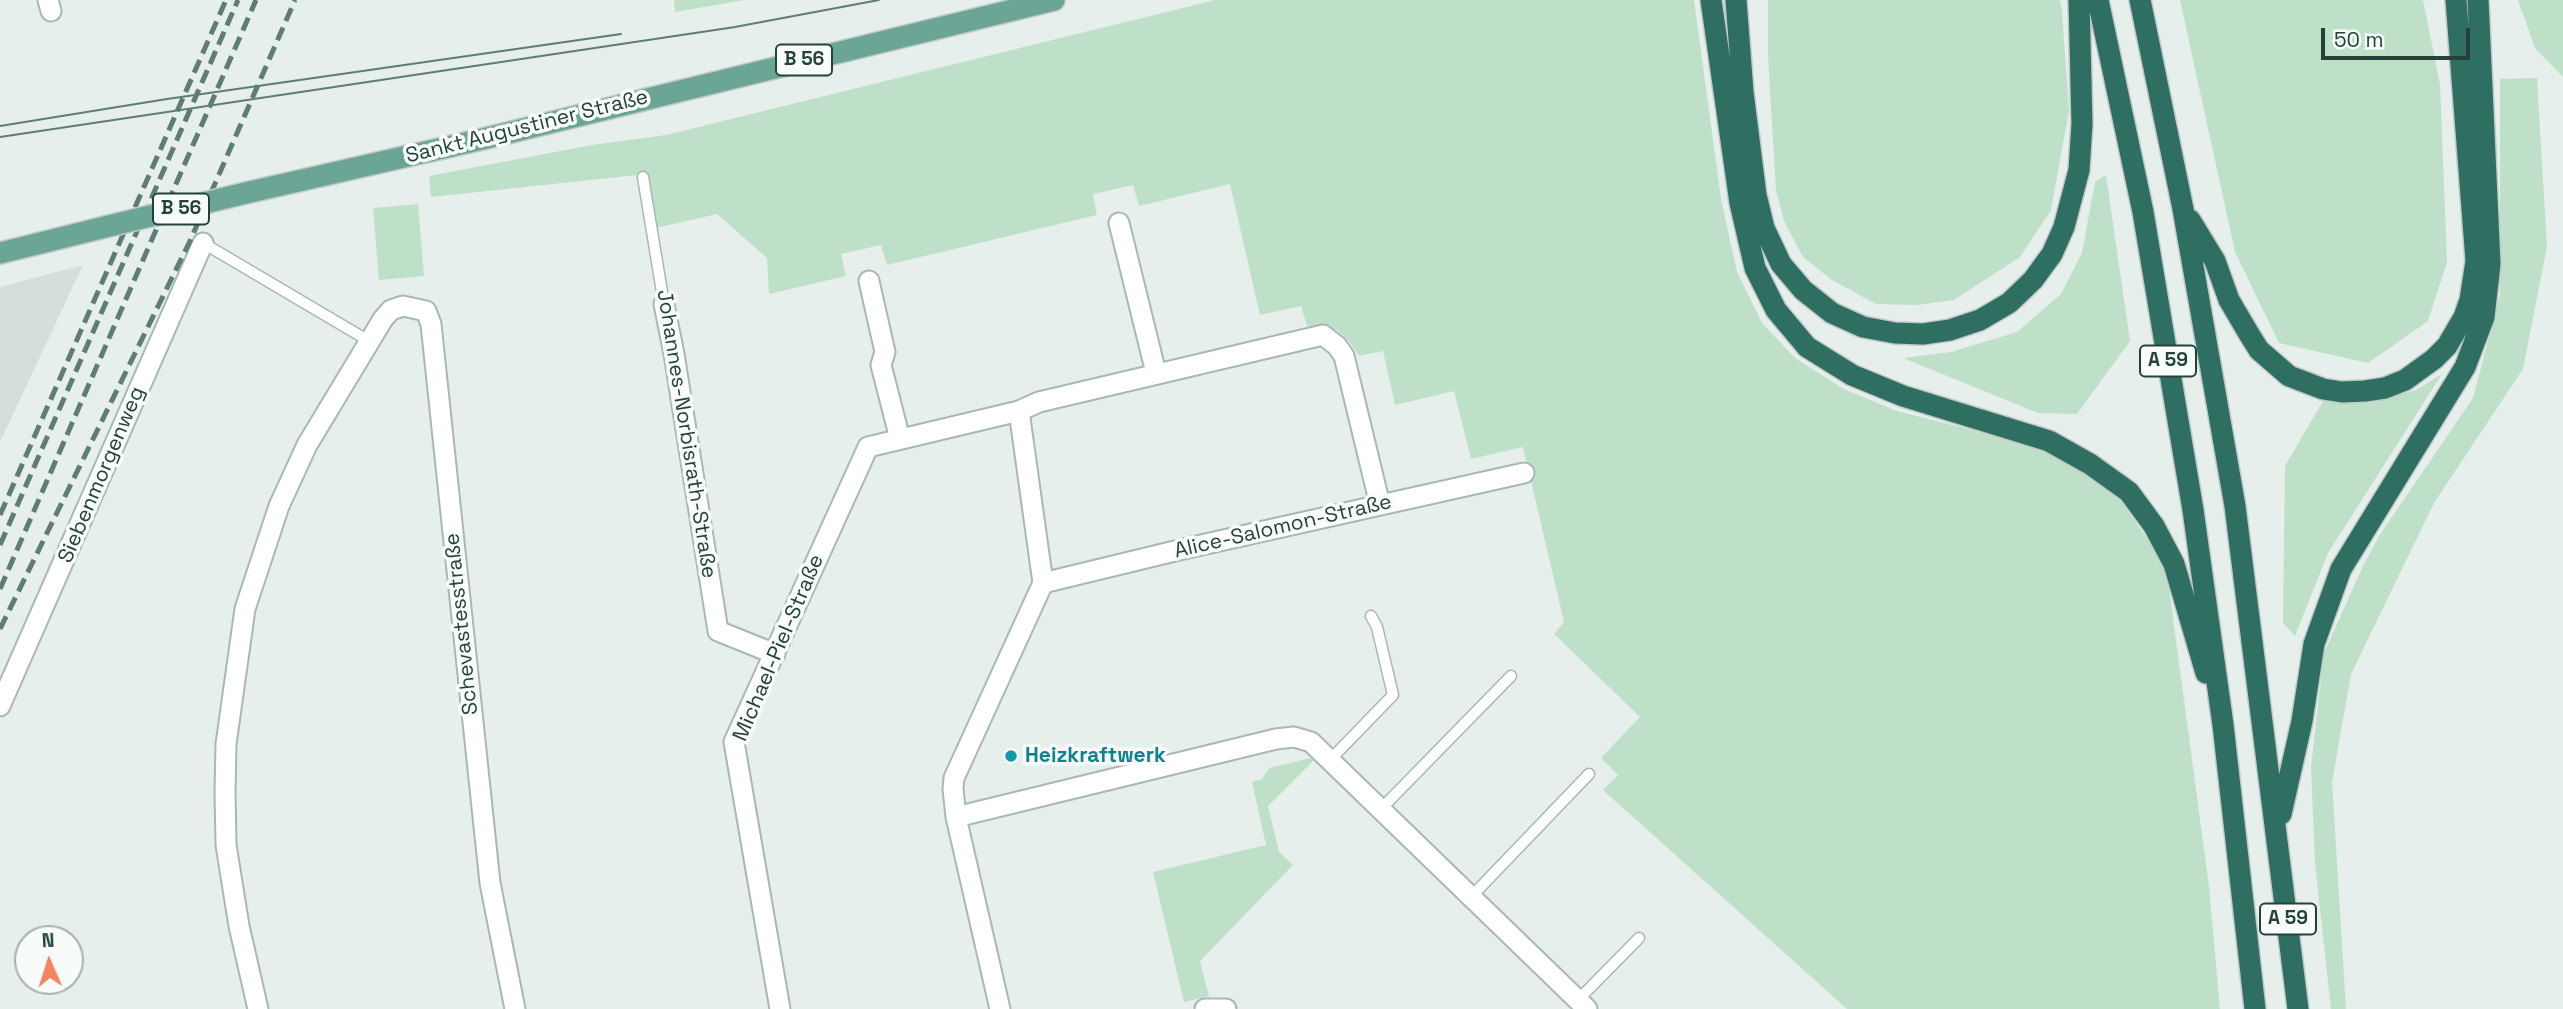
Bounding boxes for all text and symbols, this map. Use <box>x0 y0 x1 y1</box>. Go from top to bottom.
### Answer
scale bar <box>2325 14 2474 58</box>
text: 50 m <box>2334 26 2384 53</box>
road number: B 56 <box>776 44 832 76</box>
street label: Sankt Augustiner Straße <box>403 85 651 169</box>
road number: B 56 <box>153 194 209 224</box>
street label: Johannes-Norbisrath-Straße <box>651 288 721 580</box>
road number: A 59 <box>2140 346 2196 376</box>
street label: Siebenmorgenweg <box>53 383 151 567</box>
street label: Alice-Salomon-Straße <box>1172 490 1394 564</box>
street label: Schevastesstraße <box>440 532 484 716</box>
street label: Michael-Piel-Straße <box>728 551 830 745</box>
place label: Heizkraftwerk <box>1025 743 1166 769</box>
marker: Heizkraftwerk <box>1003 748 1019 764</box>
road number: A 59 <box>2260 903 2316 934</box>
north arrow <box>14 925 84 995</box>
text: N <box>41 928 55 953</box>

